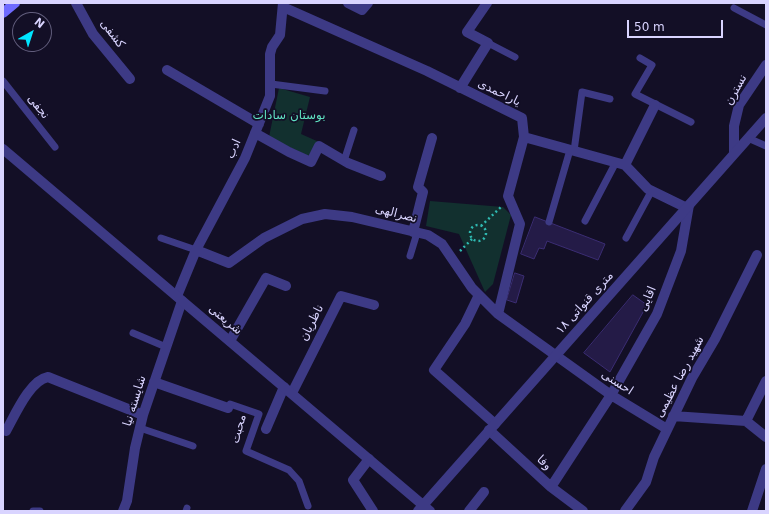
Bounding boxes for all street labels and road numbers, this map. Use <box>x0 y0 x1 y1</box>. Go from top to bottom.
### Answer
street label: کشفی <box>96 17 128 51</box>
street label: نسترن <box>722 72 750 108</box>
street label: یاراحمدی <box>475 76 523 110</box>
street label: نجفی <box>24 92 52 122</box>
street label: ادب <box>223 137 245 161</box>
street label: نصرالهی <box>373 202 419 226</box>
street label: ۱۸ متری قنواتی <box>553 269 617 337</box>
street label: اقایی <box>636 284 660 314</box>
street label: شریعتی <box>205 302 245 338</box>
street label: ناظریان <box>297 302 327 344</box>
street label: شهید رضا عظیمی <box>652 334 708 420</box>
street label: احسنی <box>598 367 636 399</box>
street label: شایسته نیا <box>120 374 150 428</box>
street label: محبت <box>228 413 250 445</box>
street label: وفا <box>534 453 554 473</box>

